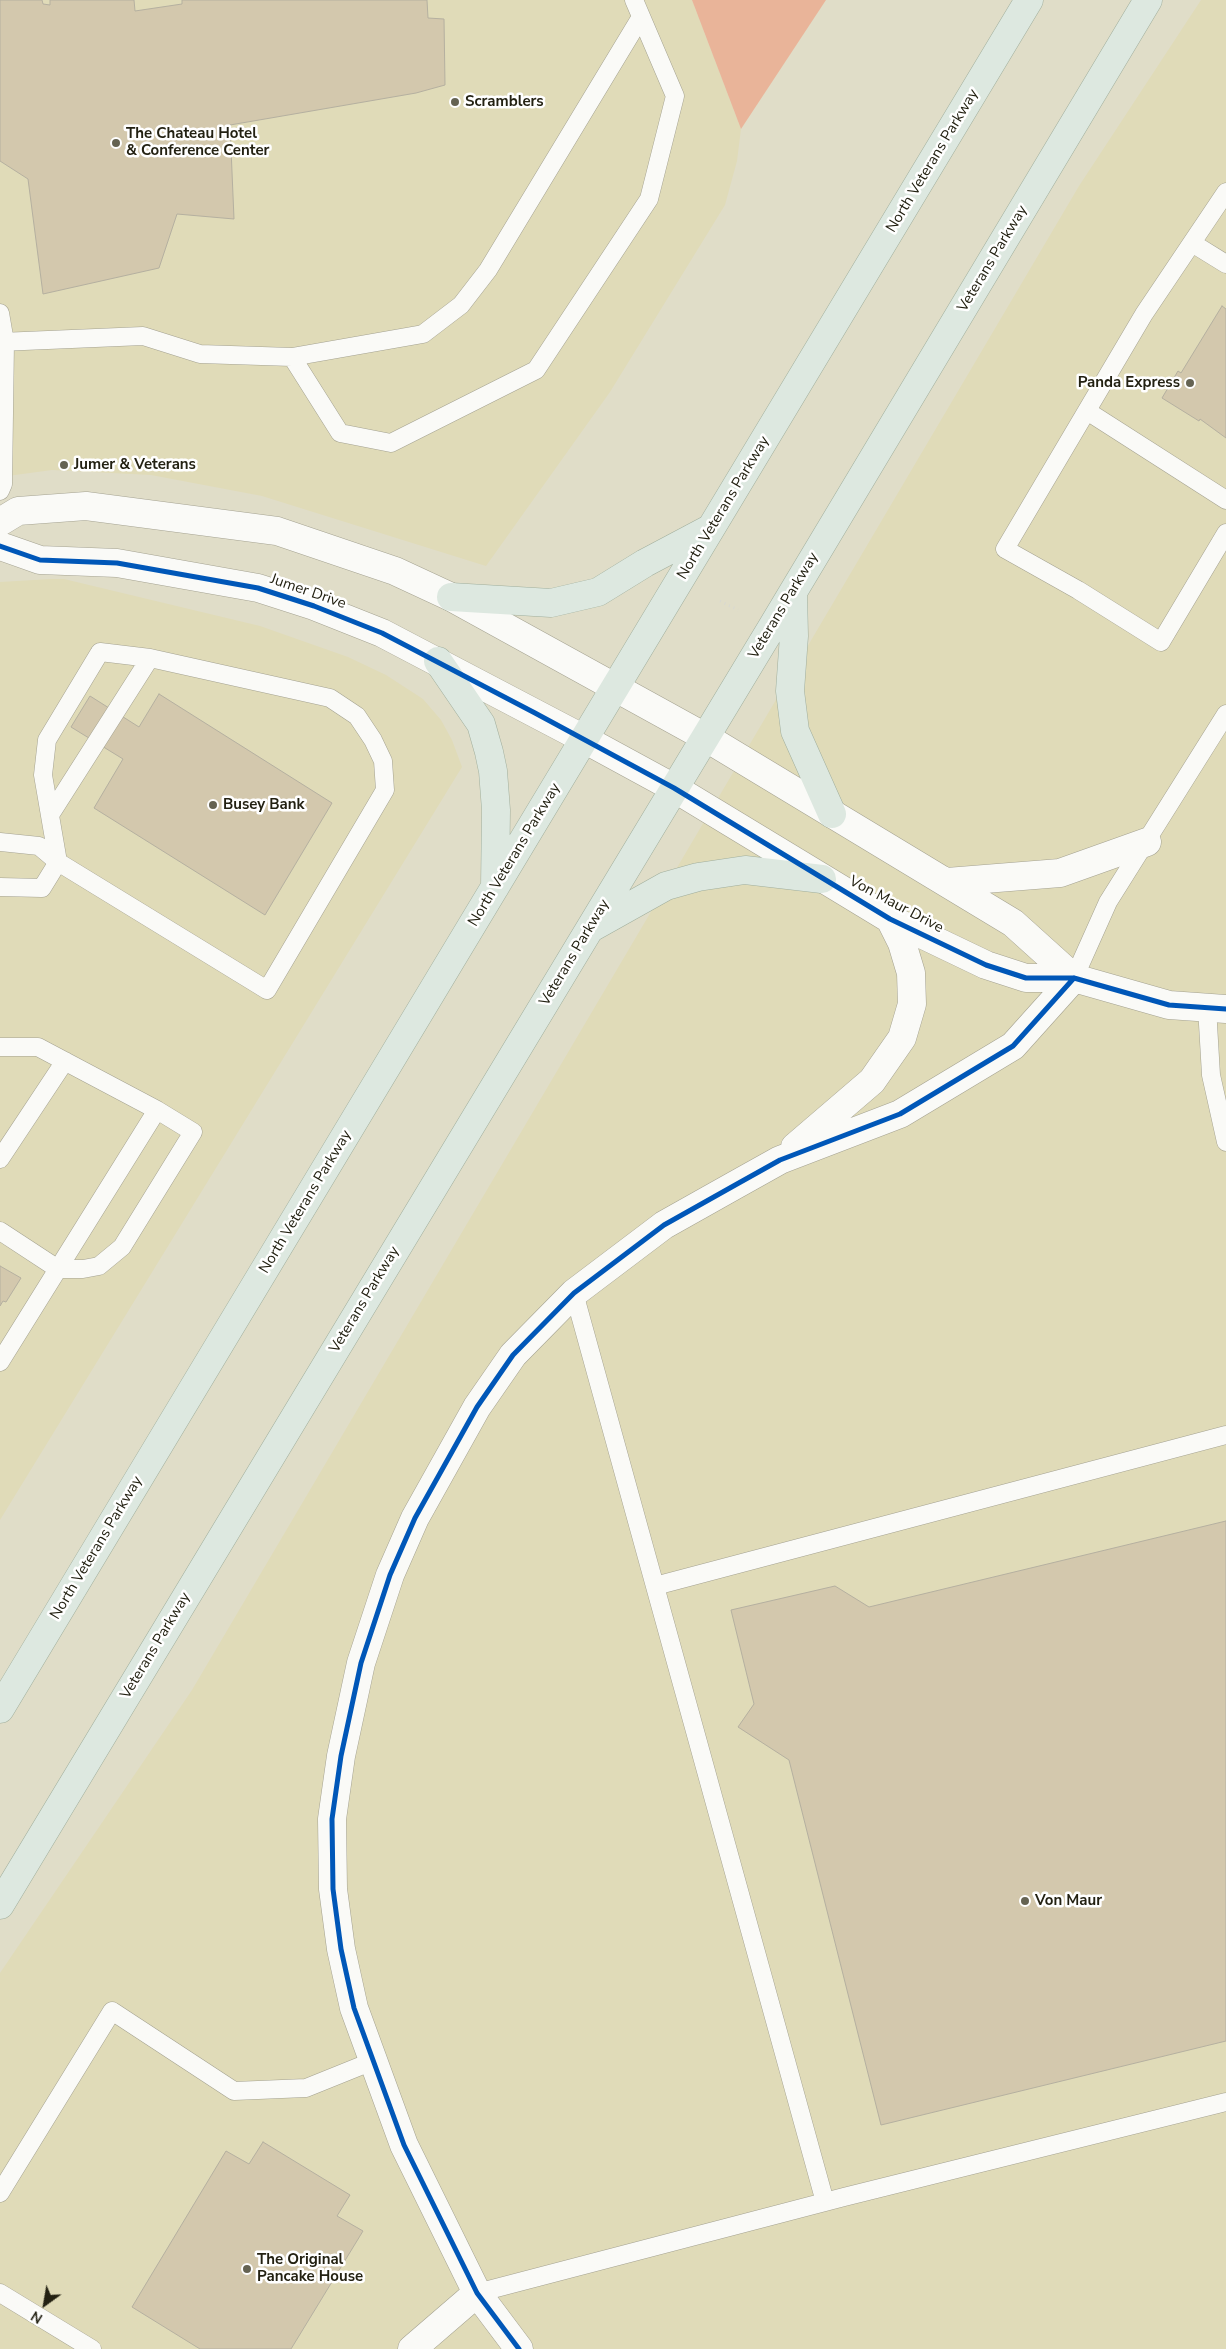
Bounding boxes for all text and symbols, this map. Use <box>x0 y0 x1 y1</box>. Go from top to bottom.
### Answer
street label: North Veterans Parkway <box>883 86 983 236</box>
place label: Scramblers <box>465 93 544 111</box>
marker: Scramblers <box>449 96 461 108</box>
place label: The Chateau Hotel & Conference Center <box>126 125 269 160</box>
marker: The Chateau Hotel & Conference Center <box>110 137 122 149</box>
street label: Veterans Parkway <box>954 202 1032 316</box>
place label: Panda Express <box>1078 374 1180 392</box>
marker: Panda Express <box>1184 377 1196 389</box>
street label: North Veterans Parkway <box>674 433 774 583</box>
place label: Jumer & Veterans <box>74 456 196 474</box>
marker: Jumer & Veterans <box>58 459 70 471</box>
street label: Veterans Parkway <box>745 549 823 663</box>
street label: Jumer Drive <box>268 571 348 613</box>
street label: North Veterans Parkway <box>465 780 565 930</box>
place label: Busey Bank <box>223 796 305 814</box>
marker: Busey Bank <box>207 799 219 811</box>
street label: Von Maur Drive <box>846 873 946 937</box>
street label: Veterans Parkway <box>536 896 614 1010</box>
street label: North Veterans Parkway <box>256 1127 356 1277</box>
street label: Veterans Parkway <box>326 1243 404 1357</box>
street label: North Veterans Parkway <box>47 1473 147 1623</box>
street label: Veterans Parkway <box>117 1589 195 1703</box>
place label: Von Maur <box>1035 1892 1102 1910</box>
marker: Von Maur <box>1019 1895 1031 1907</box>
place label: The Original Pancake House <box>257 2251 363 2286</box>
marker: The Original Pancake House <box>241 2263 253 2275</box>
north arrow <box>20 2279 70 2329</box>
text: N <box>27 2306 46 2328</box>

